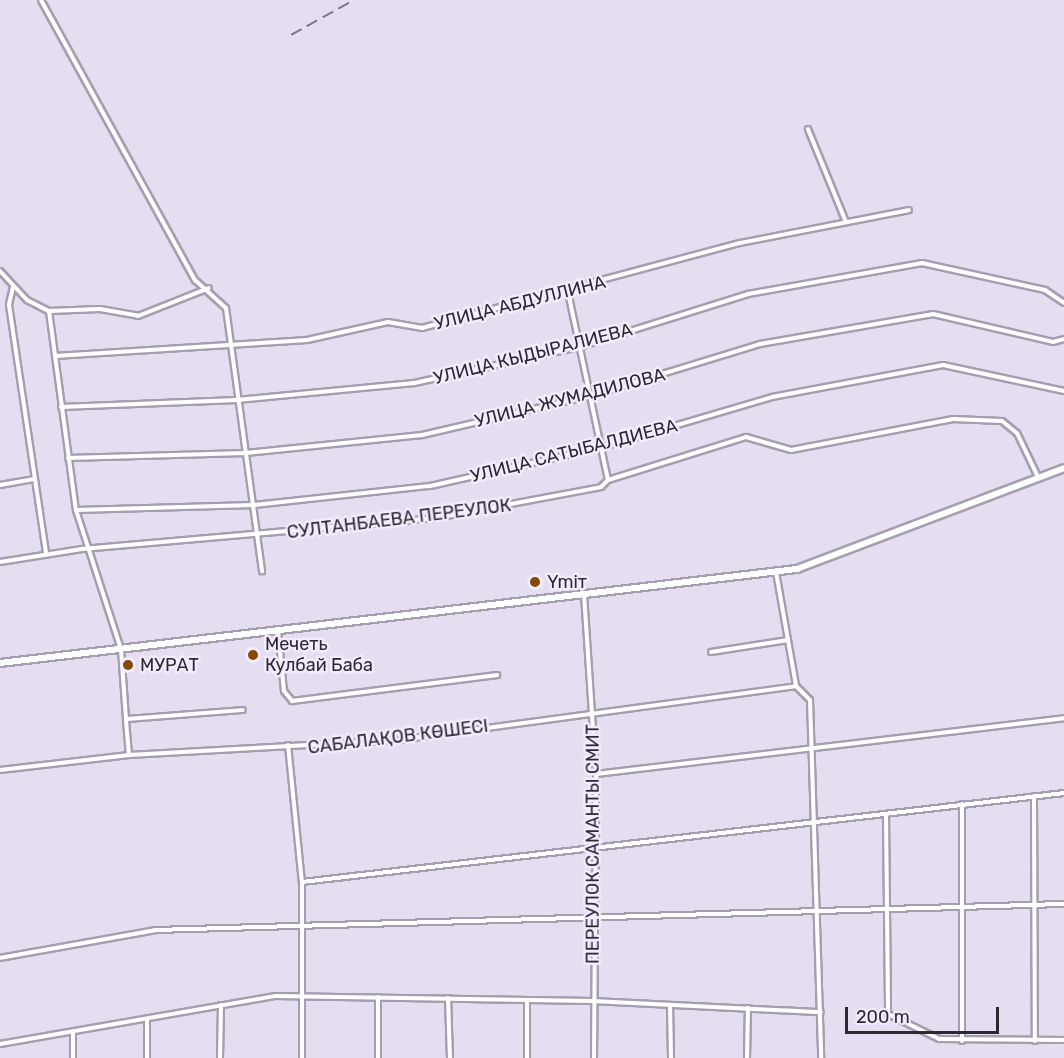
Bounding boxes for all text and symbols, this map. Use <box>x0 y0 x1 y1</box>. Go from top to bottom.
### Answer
street label: УЛИЦА АБДУЛЛИНА <box>432 271 608 335</box>
street label: УЛИЦА КЫДЫРАЛИЕВА <box>431 319 635 389</box>
street label: УЛИЦА ЖУМАДИЛОВА <box>472 364 668 432</box>
street label: УЛИЦА САТЫБАЛДИЕВА <box>468 415 680 487</box>
street label: СУЛТАНБАЕВА ПЕРЕУЛОК <box>286 495 512 543</box>
place label: Ymiт <box>547 571 587 593</box>
marker: Ymiт <box>528 575 542 589</box>
place label: Мечеть Кулбай Баба <box>265 634 373 676</box>
marker: Мечеть Кулбай Баба <box>246 648 260 662</box>
place label: МУРАТ <box>140 654 199 676</box>
marker: МУРАТ <box>121 658 135 672</box>
street label: САБАЛАҚОВ КӨШЕСІ <box>307 715 489 759</box>
street label: ПЕРЕУЛОК САМАНТЫ СМИТ <box>582 724 604 964</box>
scale bar <box>848 995 1002 1033</box>
text: 200 m <box>856 1006 910 1028</box>

